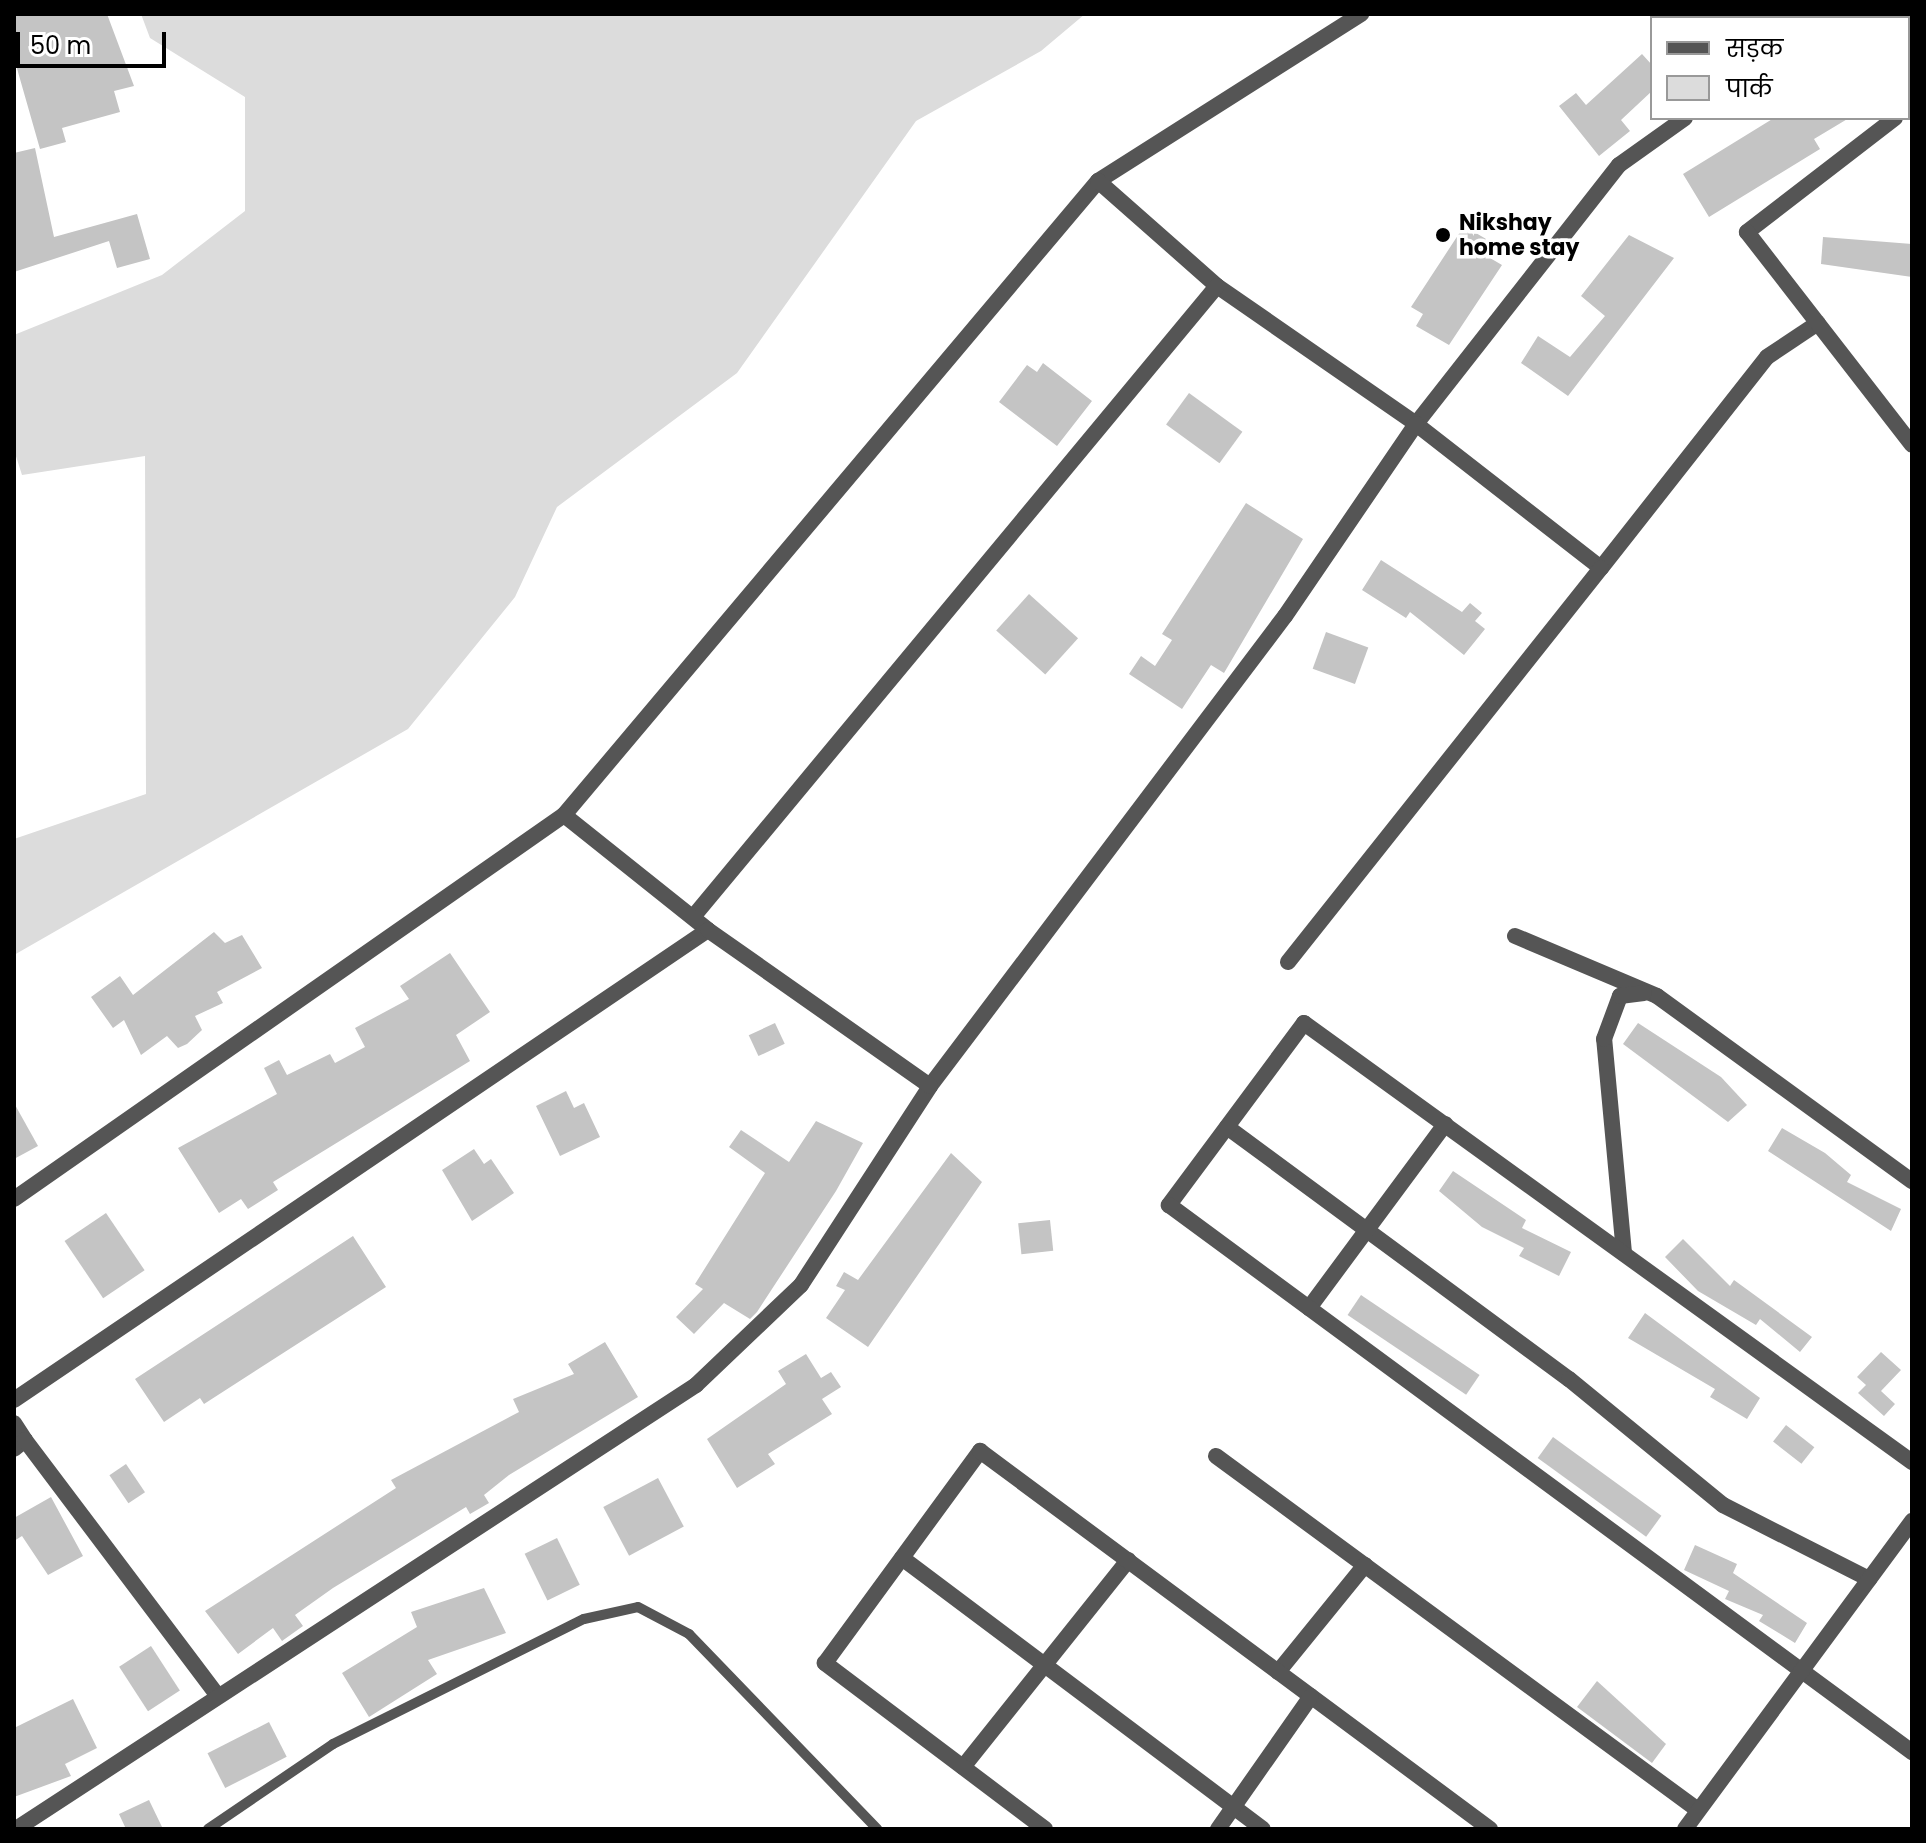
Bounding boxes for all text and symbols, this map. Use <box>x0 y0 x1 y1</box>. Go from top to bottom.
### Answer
scale bar <box>20 16 170 66</box>
legend <box>1650 16 1910 120</box>
text: 50 m <box>30 29 91 62</box>
text: सड़क <box>1726 32 1783 65</box>
text: पार्क <box>1726 72 1773 105</box>
place label: Nikshay home stay <box>1459 209 1579 260</box>
marker: Nikshay home stay <box>1434 226 1452 244</box>

